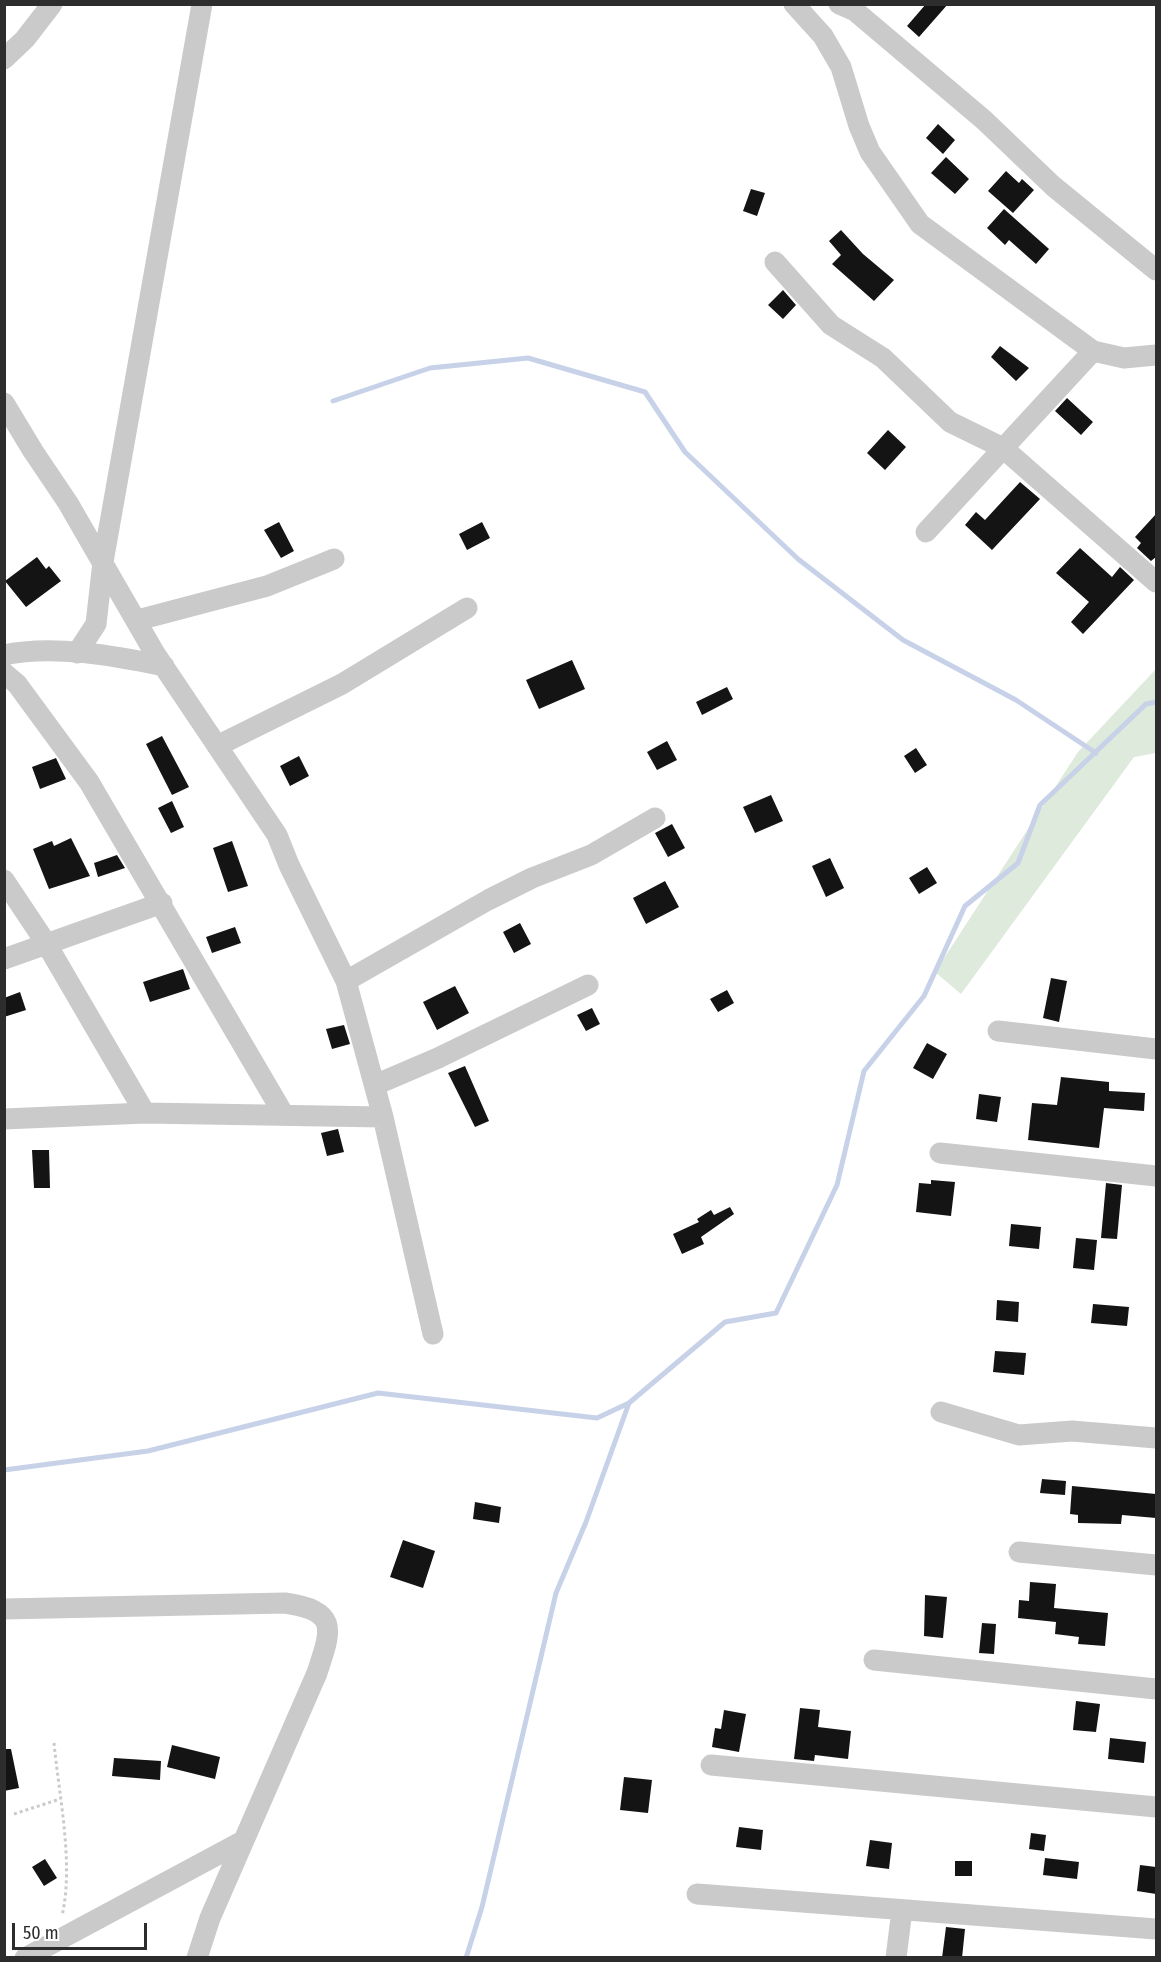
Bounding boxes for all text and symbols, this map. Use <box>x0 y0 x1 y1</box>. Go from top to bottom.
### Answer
scale bar <box>15 1911 150 1949</box>
text: 50 m <box>23 1922 59 1944</box>

